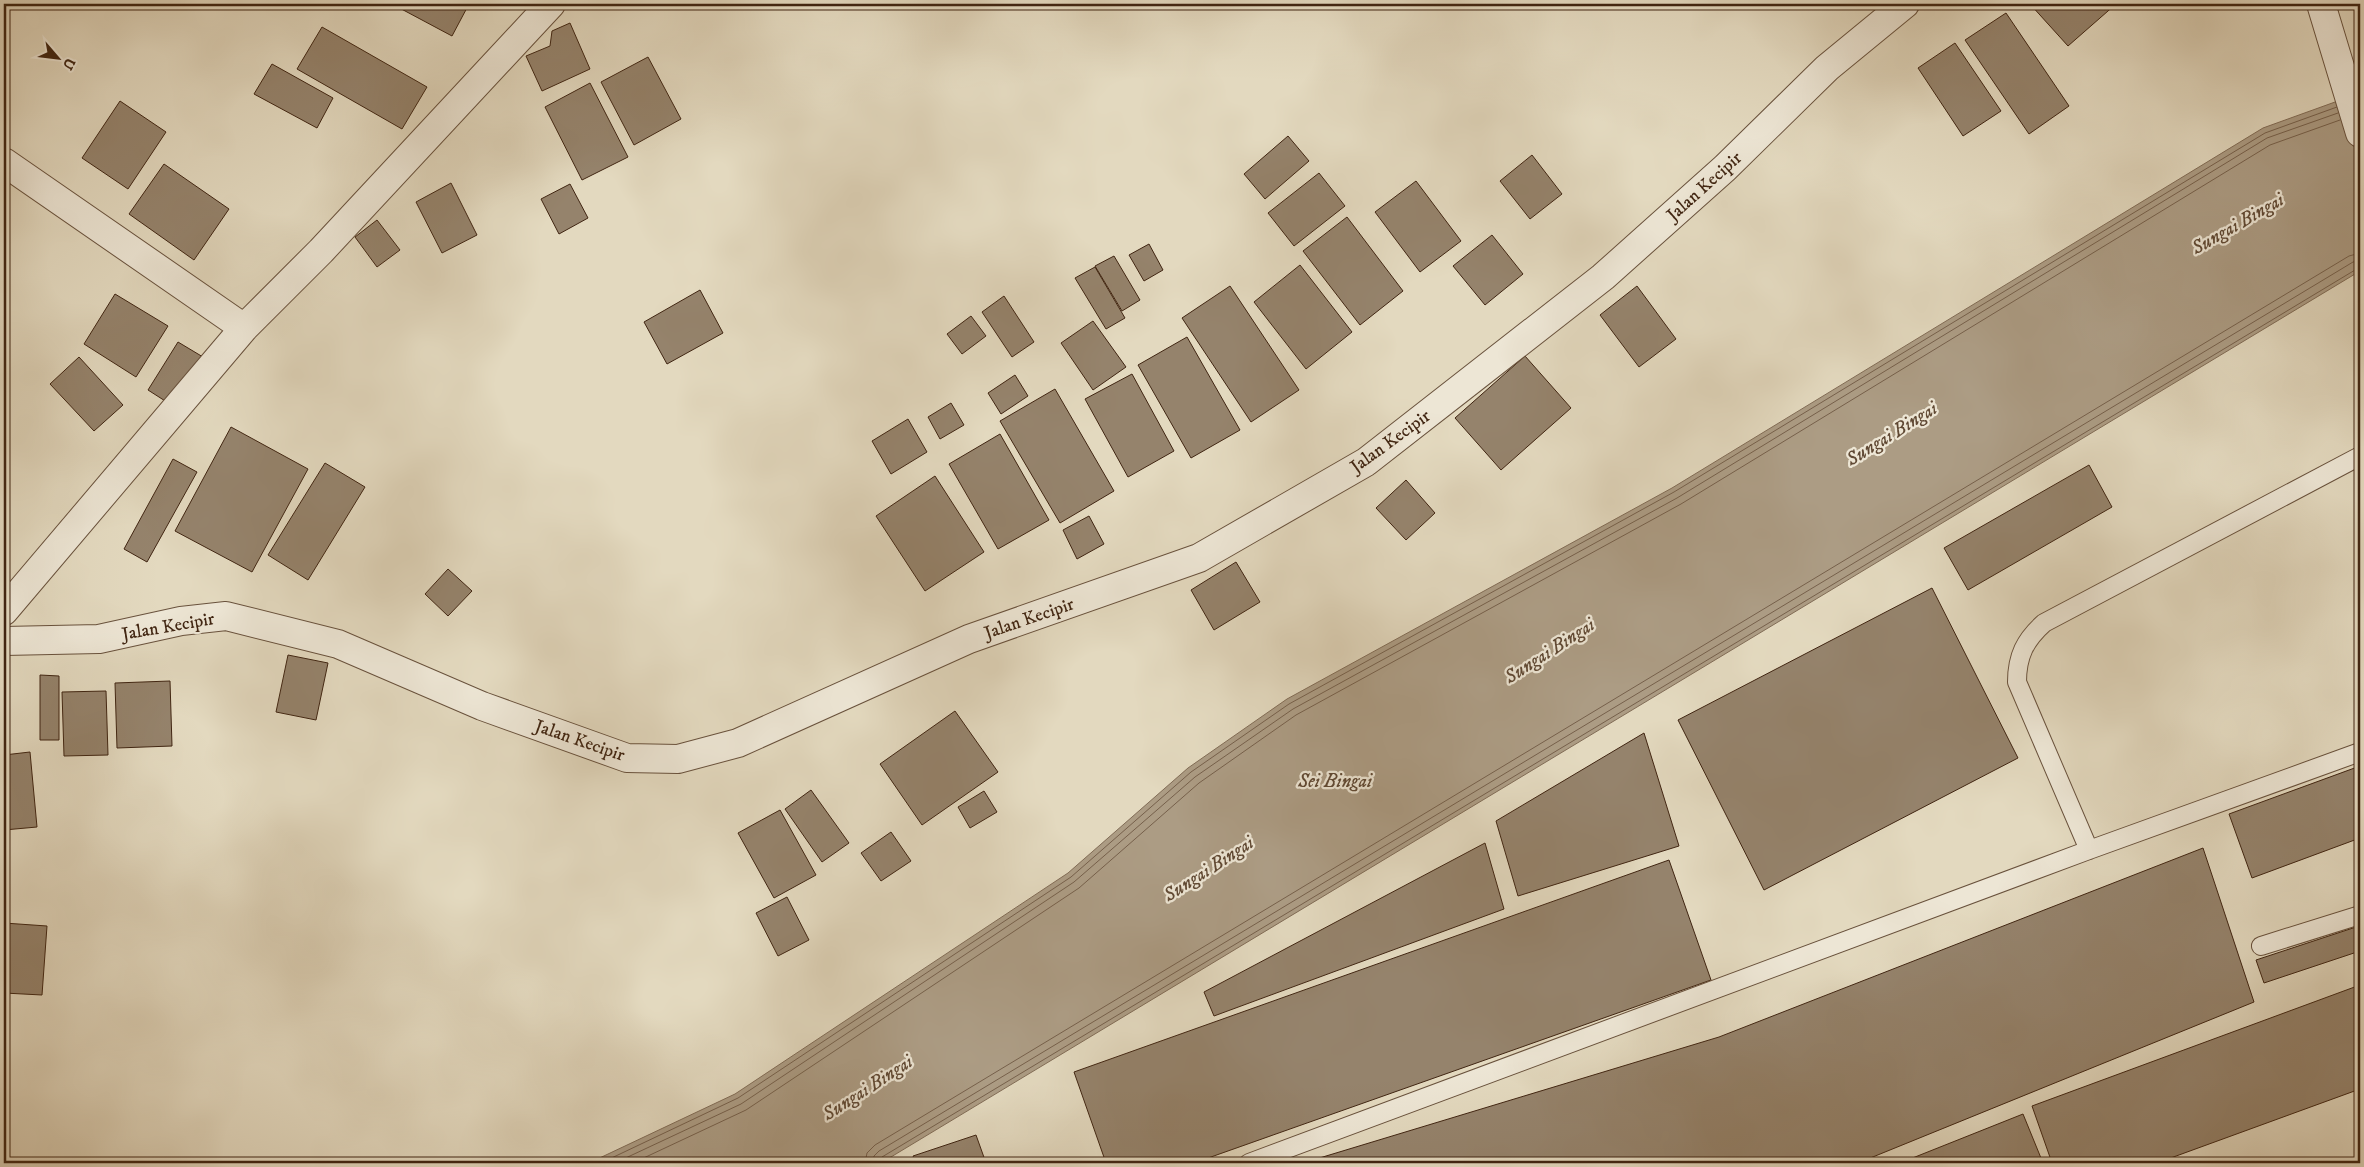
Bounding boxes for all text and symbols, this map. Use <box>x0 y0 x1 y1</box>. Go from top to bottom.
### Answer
north arrow <box>32 32 82 82</box>
text: U <box>58 55 79 73</box>
street label: Jalan Kecipir <box>1661 147 1747 228</box>
water label: Sungai Bingai <box>2187 188 2289 261</box>
water label: Sungai Bingai <box>1841 397 1942 472</box>
street label: Jalan Kecipir <box>1345 405 1435 479</box>
street label: Jalan Kecipir <box>980 593 1077 645</box>
street label: Jalan Kecipir <box>118 608 216 646</box>
water label: Sungai Bingai <box>1500 613 1600 690</box>
street label: Jalan Kecipir <box>530 715 628 767</box>
water label: Sei Bingai <box>1297 770 1373 793</box>
water label: Sungai Bingai <box>1159 831 1259 908</box>
water label: Sungai Bingai <box>818 1050 918 1127</box>

